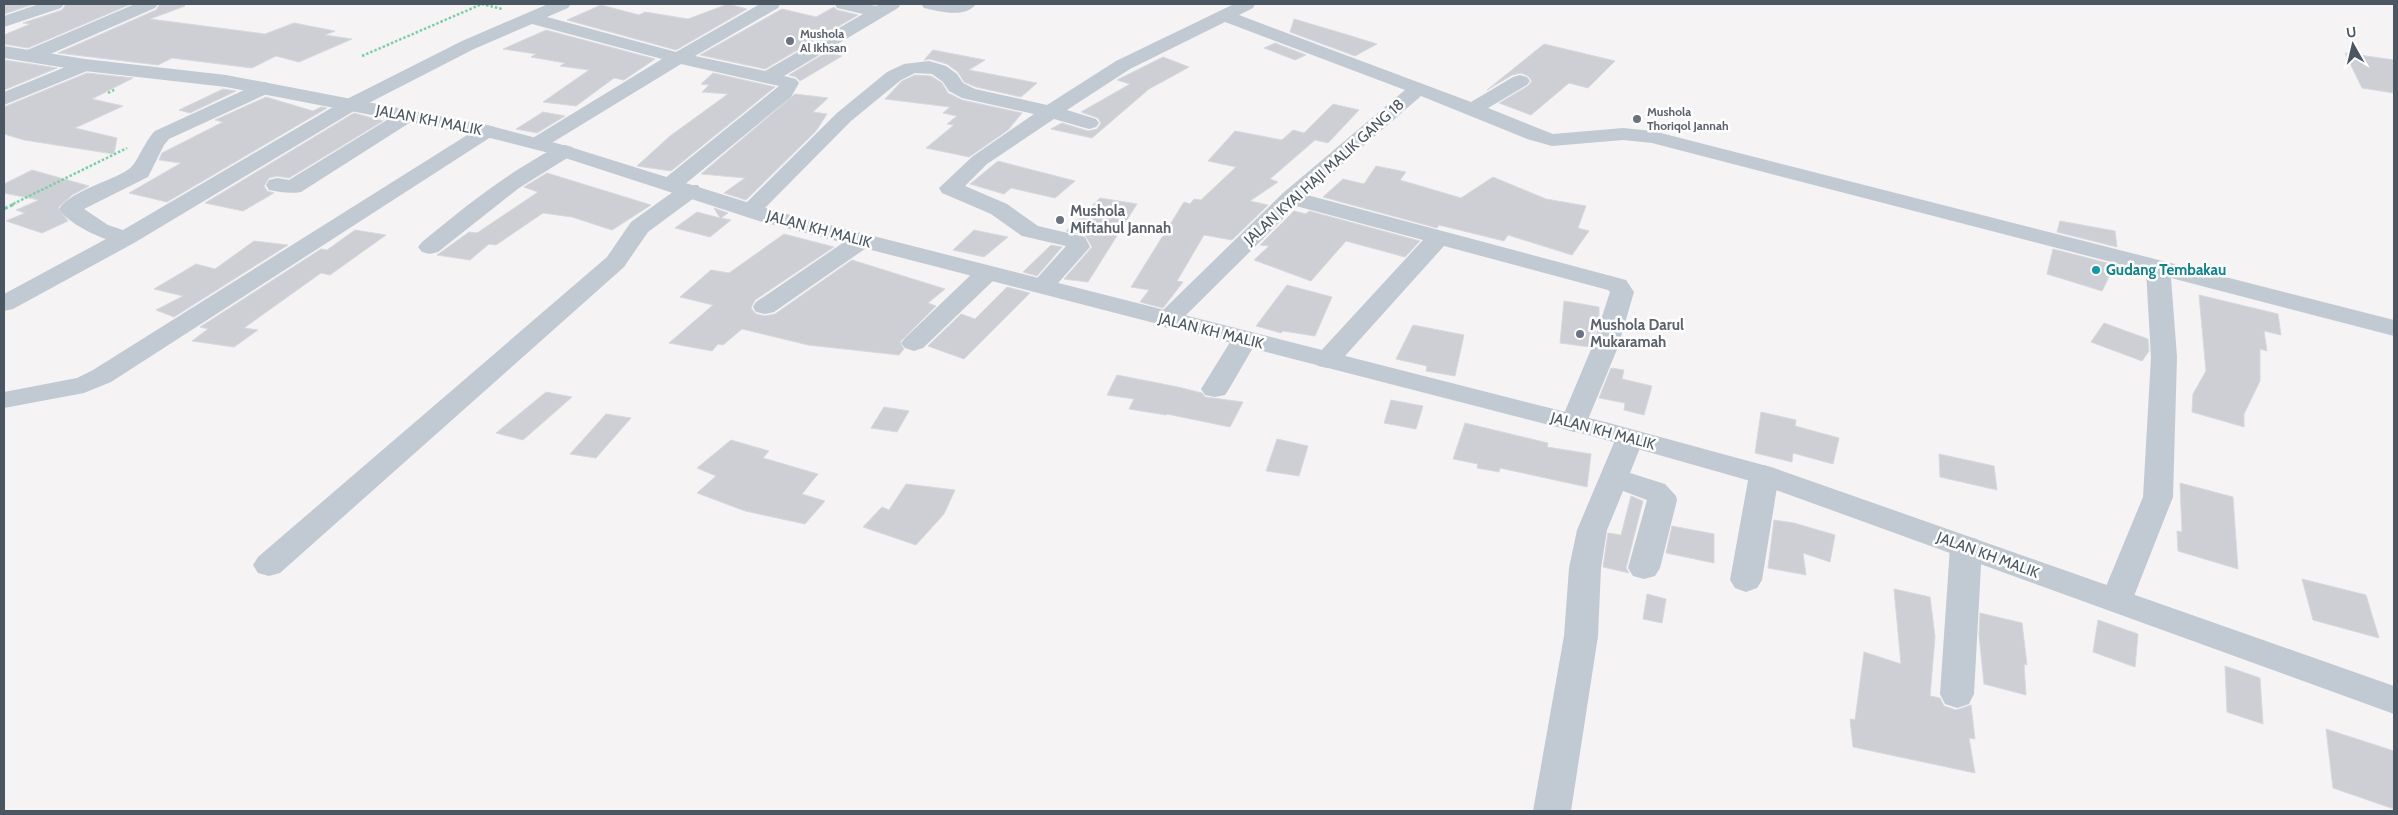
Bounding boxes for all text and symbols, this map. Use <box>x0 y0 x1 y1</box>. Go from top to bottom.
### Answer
north arrow <box>2328 20 2378 70</box>
text: U <box>2345 23 2357 42</box>
place label: Mushola Al Ikhsan <box>800 26 847 55</box>
marker: Mushola Al Ikhsan <box>784 35 796 47</box>
street label: JALAN KYAI HAJI MALIK GANG 18 <box>1240 95 1408 249</box>
street label: JALAN KH MALIK <box>374 101 484 139</box>
place label: Mushola Thoriqol Jannah <box>1647 104 1729 133</box>
marker: Mushola Thoriqol Jannah <box>1631 113 1643 125</box>
place label: Mushola Miftahul Jannah <box>1070 202 1171 237</box>
street label: JALAN KH MALIK <box>764 206 874 252</box>
marker: Mushola Miftahul Jannah <box>1054 214 1066 226</box>
place label: Gudang Tembakau <box>2106 261 2226 279</box>
marker: Gudang Tembakau <box>2090 264 2102 276</box>
street label: JALAN KH MALIK <box>1156 309 1266 353</box>
place label: Mushola Darul Mukaramah <box>1590 316 1684 351</box>
marker: Mushola Darul Mukaramah <box>1574 328 1586 340</box>
street label: JALAN KH MALIK <box>1548 408 1658 454</box>
street label: JALAN KH MALIK <box>1933 528 2042 582</box>

